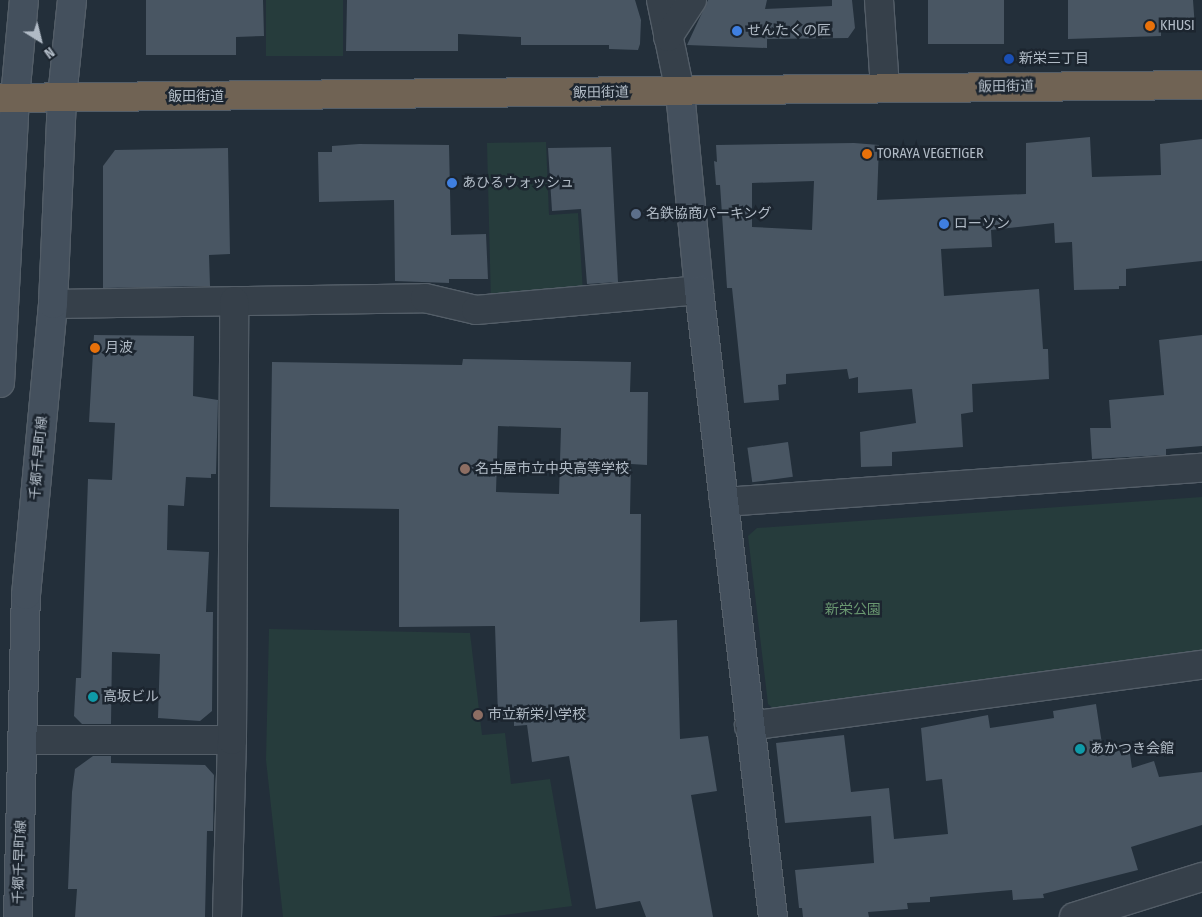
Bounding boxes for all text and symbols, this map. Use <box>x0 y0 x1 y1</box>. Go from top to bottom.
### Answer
north arrow <box>15 15 65 65</box>
place label: KHUSI <box>1160 18 1195 34</box>
marker: KHUSI <box>1144 20 1156 32</box>
place label: せんたくの匠 <box>747 23 831 39</box>
marker: せんたくの匠 <box>731 25 743 37</box>
text: N <box>41 43 58 62</box>
place label: 新栄三丁目 <box>1019 51 1089 67</box>
marker: 新栄三丁目 <box>1003 53 1015 65</box>
street label: 飯田街道 <box>978 78 1034 96</box>
street label: 飯田街道 <box>573 84 629 102</box>
street label: 飯田街道 <box>168 89 224 105</box>
place label: TORAYA VEGETIGER <box>877 146 984 162</box>
marker: TORAYA VEGETIGER <box>861 148 873 160</box>
place label: あひるウォッシュ <box>462 175 574 191</box>
marker: あひるウォッシュ <box>446 177 458 189</box>
place label: 名鉄協商パーキング <box>646 206 772 222</box>
marker: 名鉄協商パーキング <box>630 208 642 220</box>
place label: ローソン <box>954 216 1010 232</box>
marker: ローソン <box>938 218 950 230</box>
place label: 月波 <box>105 340 133 356</box>
marker: 月波 <box>89 342 101 354</box>
street label: 千郷千早町線 <box>27 415 51 501</box>
place label: 名古屋市立中央高等学校 <box>475 461 629 477</box>
marker: 名古屋市立中央高等学校 <box>459 463 471 475</box>
park label: 新栄公園 <box>825 602 881 618</box>
place label: 高坂ビル <box>103 689 159 705</box>
marker: 高坂ビル <box>87 691 99 703</box>
place label: 市立新栄小学校 <box>488 707 586 723</box>
marker: 市立新栄小学校 <box>472 709 484 721</box>
place label: あかつき会館 <box>1090 741 1174 757</box>
marker: あかつき会館 <box>1074 743 1086 755</box>
street label: 千郷千早町線 <box>10 820 30 904</box>

